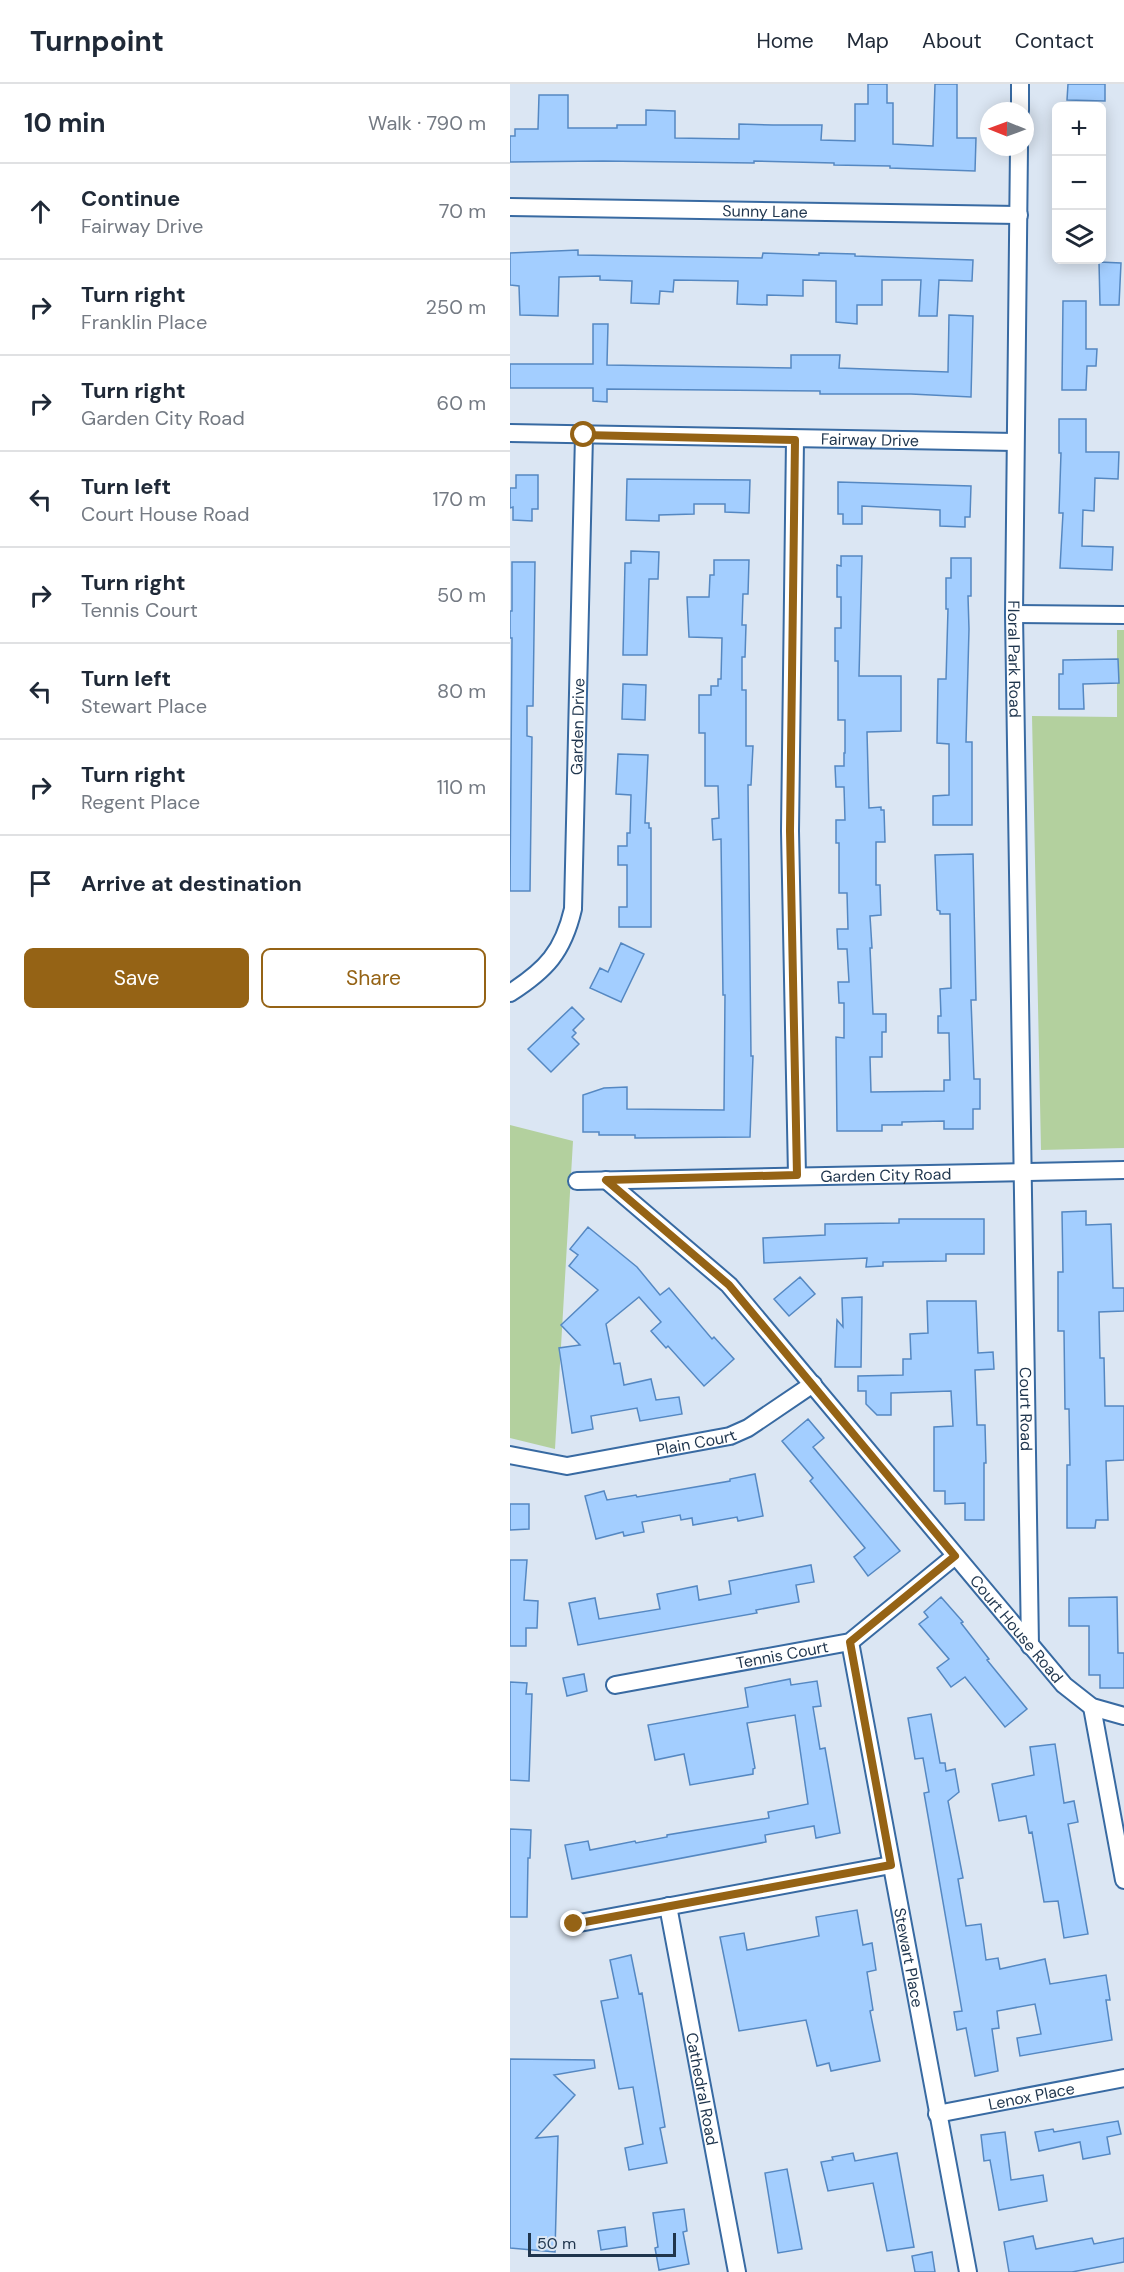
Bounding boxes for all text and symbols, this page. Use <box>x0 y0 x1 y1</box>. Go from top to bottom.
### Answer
text: Turnpoint <box>30 23 164 60</box>
text: Home <box>756 27 814 55</box>
text: Map <box>847 27 889 55</box>
text: About <box>922 27 982 55</box>
text: Contact <box>1015 27 1094 55</box>
north arrow <box>980 102 1034 156</box>
map controls <box>1052 102 1106 264</box>
button: + <box>1052 102 1106 156</box>
text: 10 min <box>24 106 106 140</box>
text: Walk · 790 m <box>368 110 486 136</box>
button: − <box>1052 156 1106 210</box>
text: Continue <box>81 184 180 213</box>
icon: ahead <box>24 195 57 228</box>
text: 70 m <box>439 198 486 224</box>
street label: Sunny Lane <box>722 200 808 222</box>
button: layers <box>1052 210 1106 264</box>
text: Fairway Drive <box>81 213 203 239</box>
text: Turn right <box>81 280 186 309</box>
icon: right <box>24 291 57 324</box>
text: 250 m <box>425 294 486 320</box>
text: Franklin Place <box>81 309 207 335</box>
text: Turn right <box>81 376 186 405</box>
icon: right <box>24 387 57 420</box>
text: 60 m <box>437 390 486 416</box>
text: Garden City Road <box>81 405 245 431</box>
route start <box>570 421 596 447</box>
street label: Fairway Drive <box>821 428 919 451</box>
text: Turn left <box>81 472 171 501</box>
icon: left <box>24 483 57 516</box>
text: 170 m <box>433 486 486 512</box>
text: Court House Road <box>81 501 249 527</box>
text: Turn right <box>81 568 186 597</box>
icon: right <box>24 579 57 612</box>
text: 50 m <box>437 582 486 608</box>
text: Tennis Court <box>81 597 198 623</box>
street label: Floral Park Road <box>1003 600 1026 718</box>
text: Turn left <box>81 664 171 693</box>
icon: left <box>24 675 57 708</box>
text: 80 m <box>437 678 486 704</box>
street label: Garden Drive <box>566 678 589 775</box>
text: Stewart Place <box>81 693 207 719</box>
text: Turn right <box>81 760 186 789</box>
icon: right <box>24 771 57 804</box>
text: 110 m <box>437 774 486 800</box>
text: Regent Place <box>81 789 200 815</box>
icon: arrive <box>24 867 57 900</box>
text: Arrive at destination <box>81 869 302 898</box>
button: Save <box>24 948 249 1008</box>
button: Share <box>261 948 486 1008</box>
street label: Garden City Road <box>820 1163 952 1187</box>
street label: Court Road <box>1015 1367 1037 1451</box>
street label: Plain Court <box>654 1424 740 1460</box>
street label: Court House Road <box>965 1570 1068 1687</box>
street label: Tennis Court <box>734 1636 830 1673</box>
street label: Stewart Place <box>889 1906 929 2009</box>
route end <box>560 1910 586 1936</box>
street label: Cathedral Road <box>682 2031 723 2147</box>
street label: Lenox Place <box>986 2077 1076 2114</box>
scale bar <box>528 2230 676 2258</box>
text: 50 m <box>537 2233 576 2254</box>

